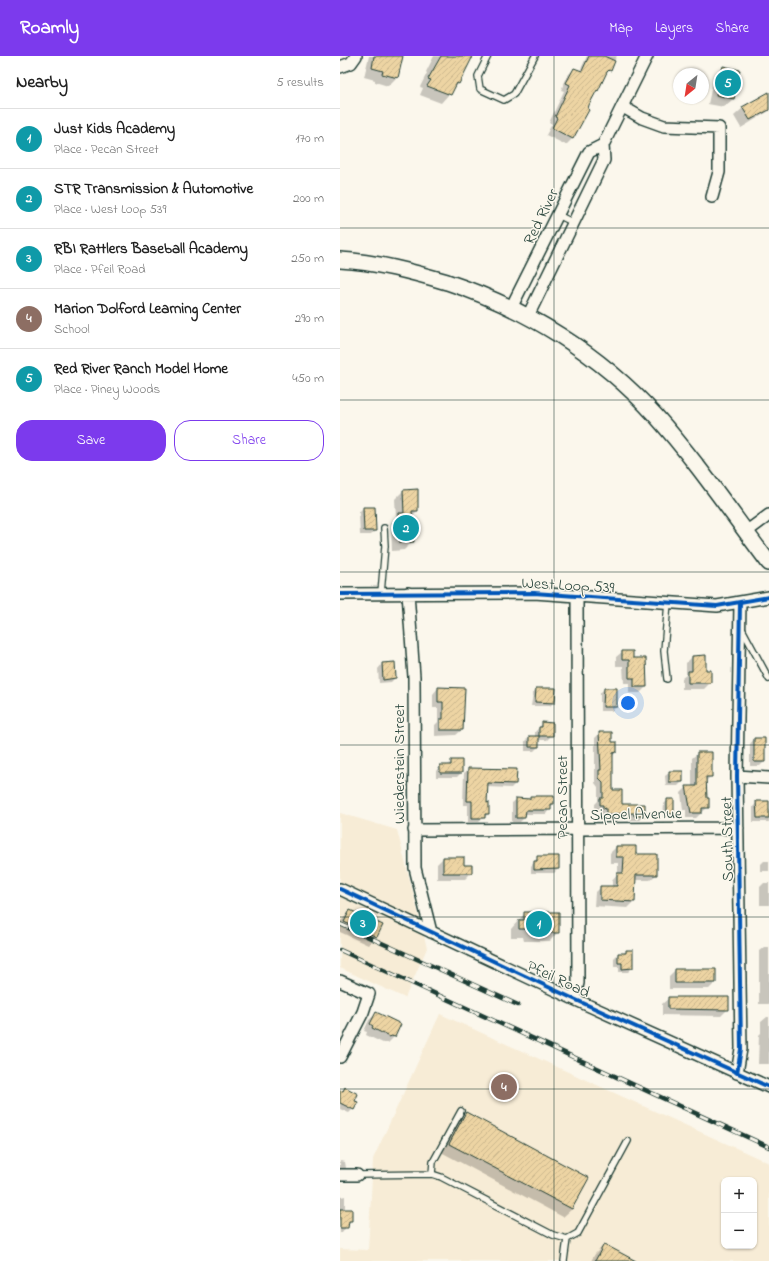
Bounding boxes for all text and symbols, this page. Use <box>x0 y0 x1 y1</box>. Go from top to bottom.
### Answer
text: Roamly <box>20 15 79 42</box>
text: Map <box>609 18 633 39</box>
text: Layers <box>655 18 693 39</box>
text: Share <box>715 18 749 39</box>
north arrow <box>673 68 709 104</box>
pin: 5 <box>715 68 741 98</box>
text: Nearby <box>16 70 68 95</box>
text: 5 results <box>276 73 324 92</box>
text: Just Kids Academy <box>54 118 175 140</box>
text: 1 <box>27 129 31 148</box>
text: 170 m <box>296 129 324 148</box>
text: Place · Pecan Street <box>54 140 159 159</box>
text: STR Transmission & Automotive <box>54 178 253 200</box>
street label: Red River <box>518 185 566 249</box>
text: 2 <box>26 189 32 208</box>
text: 200 m <box>293 189 324 208</box>
text: Place · West Loop 539 <box>54 200 166 219</box>
text: RBI Rattlers Baseball Academy <box>54 238 248 260</box>
text: 3 <box>26 249 32 268</box>
text: 250 m <box>291 249 324 268</box>
text: Place · Pfeil Road <box>54 260 145 279</box>
text: Marion Dolford Learning Center <box>54 298 241 320</box>
text: 4 <box>26 309 32 328</box>
text: 290 m <box>295 309 324 328</box>
text: School <box>54 320 90 339</box>
text: Red River Ranch Model Home <box>54 358 228 380</box>
text: 5 <box>25 369 33 388</box>
text: 450 m <box>292 369 324 388</box>
text: Place · Piney Woods <box>54 380 160 399</box>
button: Save <box>16 420 166 461</box>
button: Share <box>174 420 324 461</box>
pin: 2 <box>393 513 419 543</box>
street label: West Loop 539 <box>521 572 615 600</box>
your location <box>618 693 638 713</box>
street label: Wiederstein Street <box>388 703 412 824</box>
street label: Pecan Street <box>551 755 575 839</box>
street label: South Street <box>715 796 741 882</box>
street label: Sippel Avenue <box>590 802 683 828</box>
pin: 3 <box>350 908 376 938</box>
pin: 1 <box>526 909 552 939</box>
street label: Pfeil Road <box>523 955 594 1005</box>
pin: 4 <box>491 1072 517 1102</box>
map controls <box>721 1177 757 1249</box>
button: + <box>721 1177 757 1213</box>
button: − <box>721 1213 757 1249</box>

